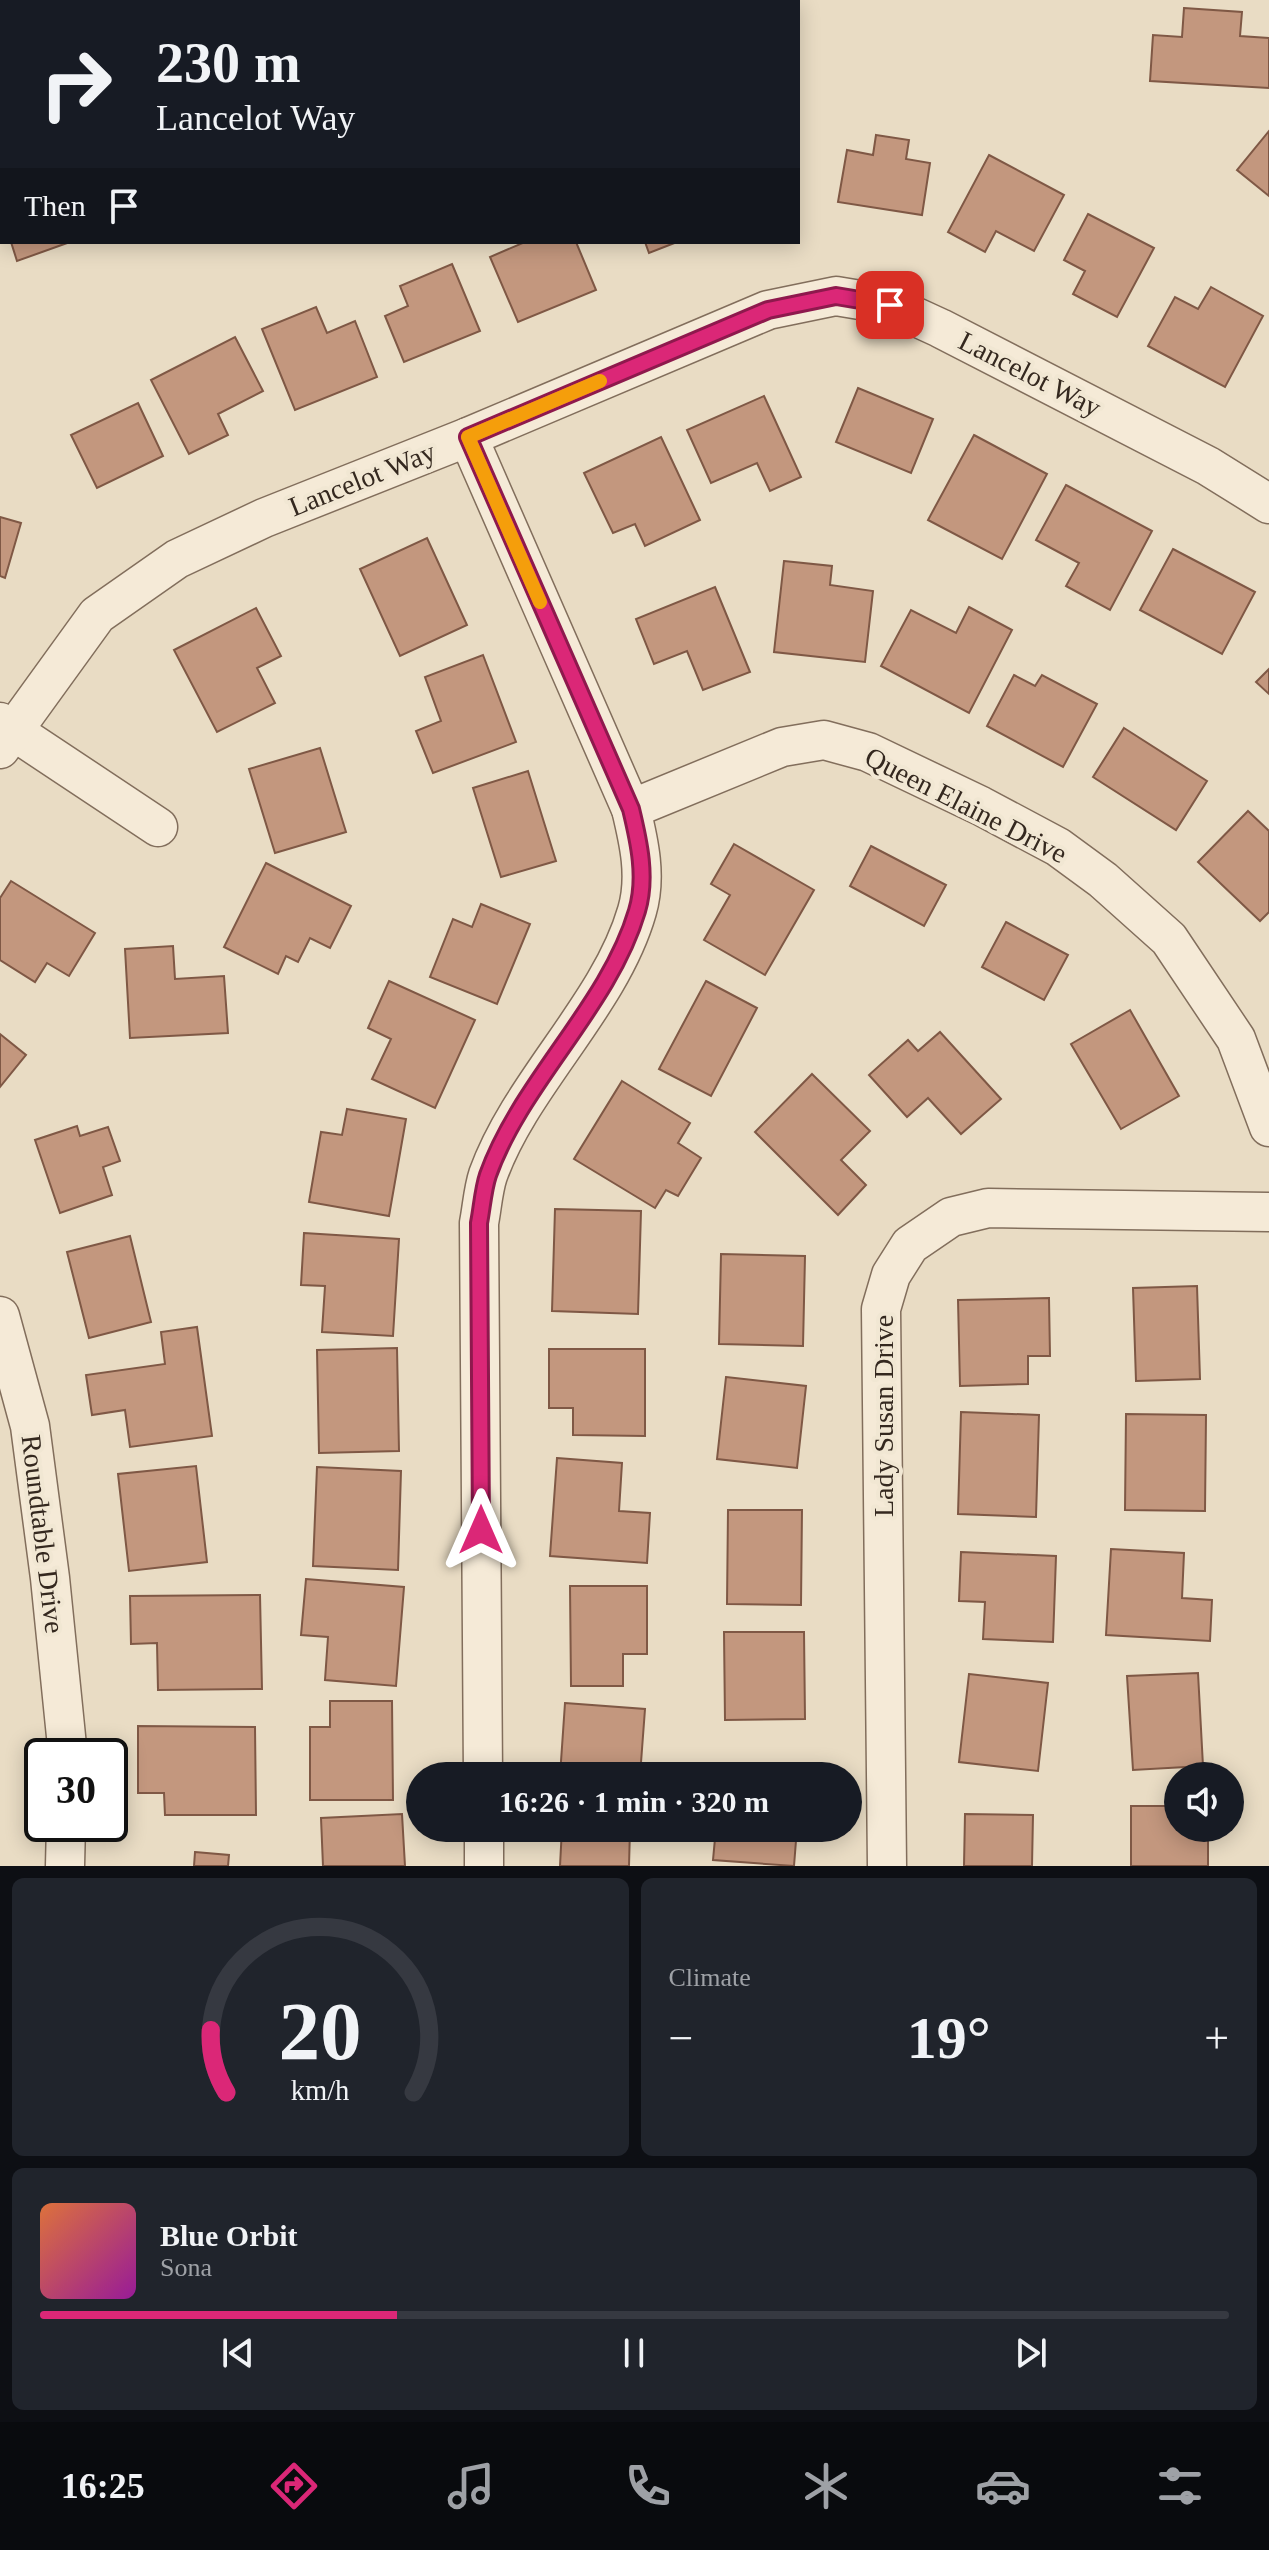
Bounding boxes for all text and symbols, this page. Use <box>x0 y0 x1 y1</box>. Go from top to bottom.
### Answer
icon: right <box>24 32 128 136</box>
text: 230 m <box>156 32 301 94</box>
text: Lancelot Way <box>156 98 355 138</box>
icon: arrive <box>102 184 146 228</box>
text: Then <box>24 189 86 222</box>
pin <box>856 271 924 339</box>
icon: arrive <box>868 283 912 327</box>
street label: Lancelot Way <box>954 325 1106 423</box>
street label: Lancelot Way <box>284 436 440 522</box>
street label: Queen Elaine Drive <box>860 741 1072 869</box>
street label: Lady Susan Drive <box>868 1315 899 1517</box>
street label: Roundtable Drive <box>15 1433 71 1635</box>
position arrow <box>439 1488 523 1572</box>
speed limit sign: 30 <box>24 1738 128 1842</box>
map controls <box>1164 1762 1244 1842</box>
button: sound <box>1164 1762 1244 1842</box>
text: 16:26 · 1 min · 320 m <box>499 1785 769 1818</box>
text: Climate <box>669 1963 751 1992</box>
text: 20 <box>279 1985 362 2077</box>
text: 19° <box>907 2005 991 2071</box>
text: − <box>669 2014 693 2063</box>
text: + <box>1204 2014 1229 2063</box>
text: km/h <box>291 2075 350 2106</box>
text: Blue Orbit <box>160 2219 298 2252</box>
text: Sona <box>160 2253 212 2282</box>
icon: previous <box>216 2331 260 2375</box>
icon: pause <box>612 2331 656 2375</box>
icon: next <box>1009 2331 1053 2375</box>
icon: directions <box>266 2458 322 2514</box>
icon: music <box>443 2458 499 2514</box>
icon: phone <box>620 2458 676 2514</box>
icon: climate <box>798 2458 854 2514</box>
icon: car <box>975 2458 1031 2514</box>
icon: filters <box>1152 2458 1208 2514</box>
text: 16:25 <box>61 2466 145 2506</box>

